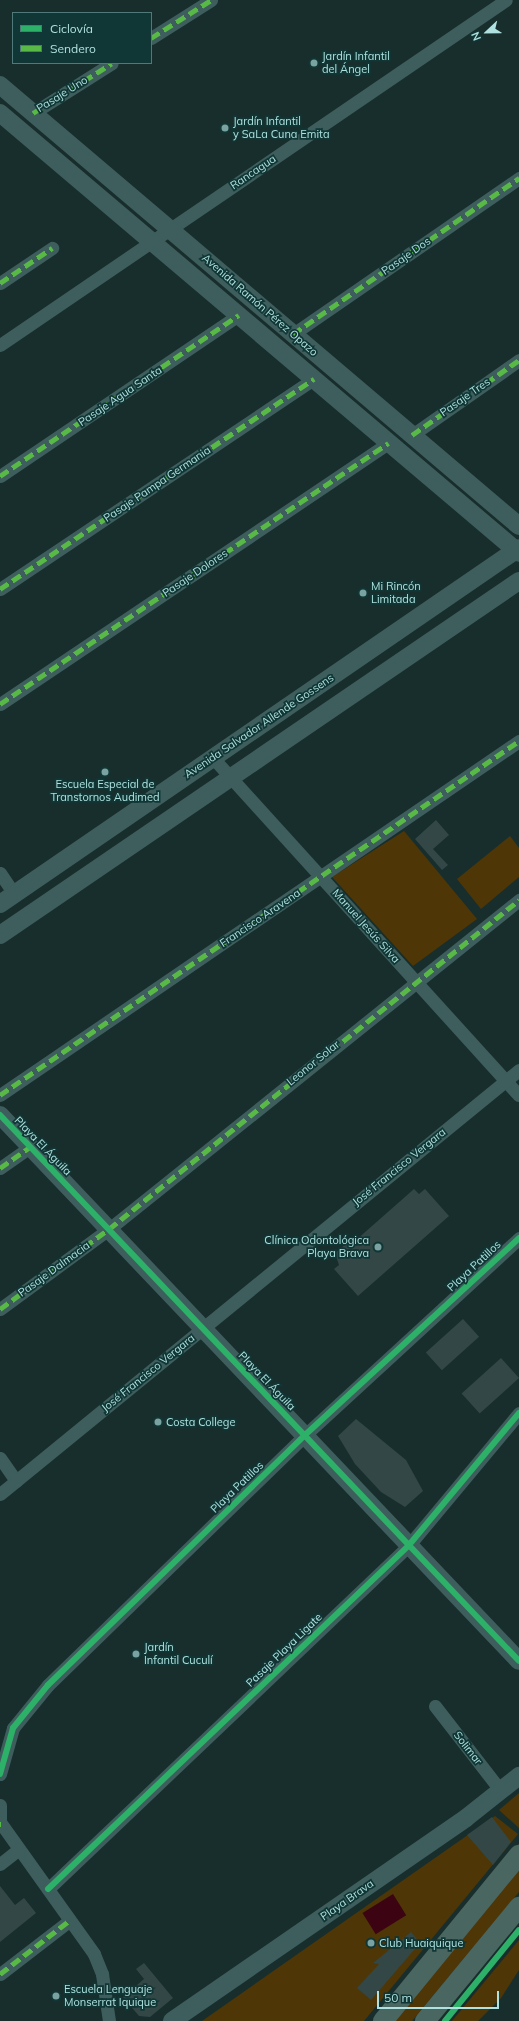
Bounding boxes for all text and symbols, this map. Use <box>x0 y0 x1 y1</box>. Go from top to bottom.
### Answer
legend <box>12 12 152 64</box>
north arrow <box>467 12 507 52</box>
text: Ciclovía <box>50 21 93 36</box>
text: N <box>468 30 484 43</box>
text: Sendero <box>50 41 96 56</box>
place label: Jardín Infantil del Ángel <box>322 50 390 76</box>
marker: Jardín Infantil del Ángel <box>309 58 319 68</box>
street label: Pasaje Uno <box>34 73 90 115</box>
place label: Jardín Infantil y SaLa Cuna Emita <box>233 115 329 141</box>
marker: Jardín Infantil y SaLa Cuna Emita <box>220 123 230 133</box>
street label: Rancagua <box>228 152 278 192</box>
street label: Pasaje Dos <box>379 234 433 278</box>
street label: Avenida Ramón Pérez Opazo <box>199 251 321 359</box>
street label: Pasaje Agua Santa <box>76 363 164 429</box>
street label: Pasaje Tres <box>437 375 493 419</box>
street label: Pasaje Pampa Germania <box>101 443 213 525</box>
street label: Pasaje Dolores <box>160 546 230 600</box>
place label: Mi Rincón Limitada <box>371 580 421 606</box>
marker: Mi Rincón Limitada <box>358 588 368 598</box>
street label: Avenida Salvador Allende Gossens <box>182 671 336 781</box>
marker: Escuela Especial de Transtornos Audimed <box>100 767 110 777</box>
place label: Escuela Especial de Transtornos Audimed <box>50 778 160 804</box>
street label: Francisco Aravena <box>217 886 303 950</box>
street label: Manuel Jesús Silva <box>329 886 403 966</box>
street label: Leonor Solar <box>284 1038 342 1088</box>
street label: Playa El Águila <box>12 1114 74 1178</box>
street label: José Francisco Vergara <box>350 1125 448 1209</box>
place label: Clínica Odontológica Playa Brava <box>264 1234 369 1260</box>
street label: Playa Patillos <box>444 1238 504 1294</box>
street label: Pasaje Dalmacia <box>16 1239 92 1299</box>
marker: Clínica Odontológica Playa Brava <box>372 1241 384 1253</box>
street label: José Francisco Vergara <box>99 1331 197 1415</box>
street label: Playa El Águila <box>236 1349 298 1413</box>
place label: Costa College <box>166 1415 235 1429</box>
marker: Costa College <box>153 1417 163 1427</box>
street label: Playa Patillos <box>208 1458 266 1516</box>
street label: Pasaje Playa Ligate <box>243 1610 325 1690</box>
place label: Jardín Infantil Cuculí <box>144 1641 213 1667</box>
marker: Jardín Infantil Cuculí <box>131 1649 141 1659</box>
street label: Solimar <box>451 1729 485 1767</box>
street label: Playa Brava <box>318 1877 376 1923</box>
place label: Club Huaiquique <box>379 1936 463 1950</box>
marker: Club Huaiquique <box>366 1938 376 1948</box>
place label: Escuela Lenguaje Monserrat Iquique <box>64 1983 156 2009</box>
scale bar <box>379 1983 501 2009</box>
text: 50 m <box>384 1990 412 2005</box>
marker: Escuela Lenguaje Monserrat Iquique <box>51 1991 61 2001</box>

